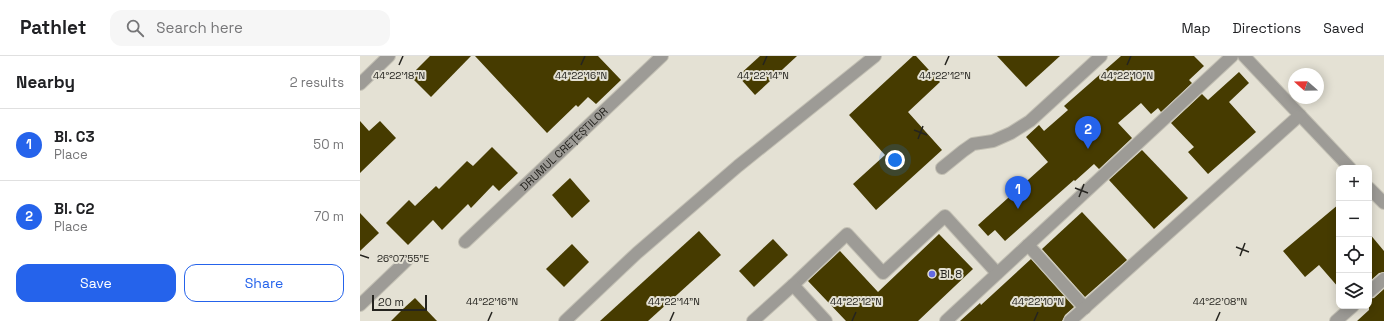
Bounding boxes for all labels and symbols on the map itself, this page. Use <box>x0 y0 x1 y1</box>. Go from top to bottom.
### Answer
north arrow <box>1288 68 1324 104</box>
text: 44°22'18"N <box>373 69 425 82</box>
text: 44°22'16"N <box>555 69 607 82</box>
text: 44°22'14"N <box>737 69 789 82</box>
text: 44°22'12"N <box>919 69 971 82</box>
text: 44°22'10"N <box>1101 69 1153 82</box>
street label: DRUMUL CREȚEȘTILOR <box>517 104 611 193</box>
pin: 2 <box>1075 116 1101 149</box>
your location <box>885 150 905 170</box>
pin: 1 <box>1005 176 1031 209</box>
text: 26°07'55"E <box>377 252 429 265</box>
place label: Bl. 8 <box>940 267 962 281</box>
marker: Bl. 8 <box>927 269 937 279</box>
scale bar <box>372 293 427 312</box>
text: 44°22'16"N <box>466 295 518 308</box>
text: 44°22'14"N <box>648 295 700 308</box>
text: 44°22'12"N <box>830 295 882 308</box>
text: 44°22'10"N <box>1012 295 1064 308</box>
text: 44°22'08"N <box>1193 295 1247 308</box>

